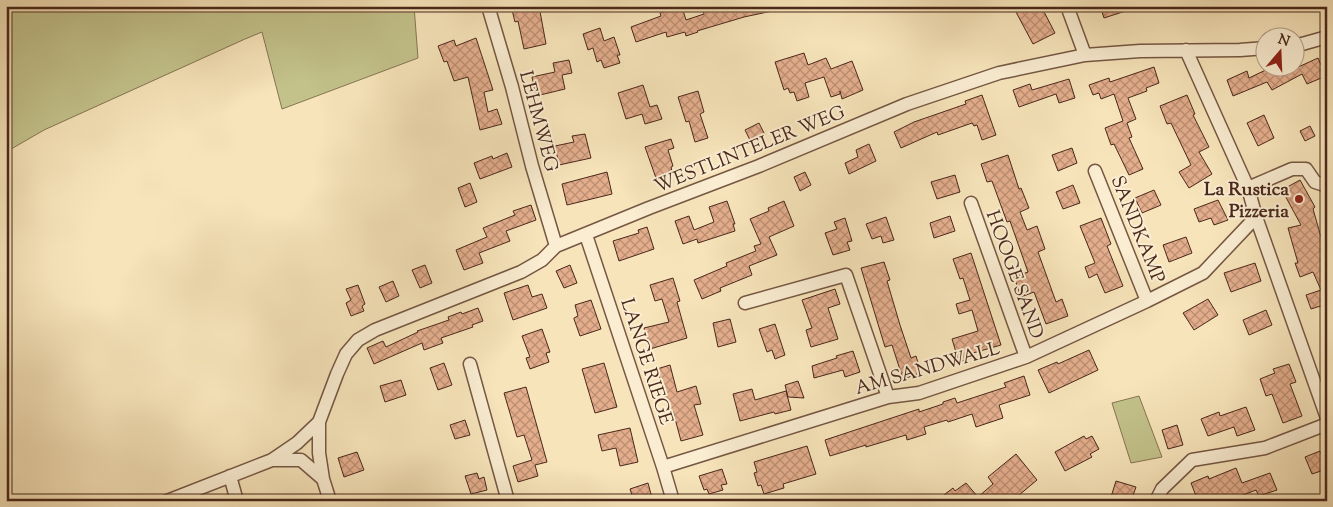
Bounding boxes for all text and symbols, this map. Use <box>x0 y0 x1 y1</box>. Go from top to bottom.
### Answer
north arrow <box>1256 28 1306 78</box>
text: N <box>1275 30 1292 53</box>
street label: LEHMWEG <box>511 68 564 175</box>
street label: WESTLINTELER WEG <box>650 100 849 201</box>
street label: SANDKAMP <box>1103 172 1171 288</box>
place label: La Rustica Pizzeria <box>1204 177 1289 226</box>
marker: La Rustica Pizzeria <box>1293 193 1305 205</box>
street label: HOOGE SAND <box>978 207 1049 343</box>
street label: LANGE RIEGE <box>612 295 679 429</box>
street label: AM SANDWALL <box>852 336 1004 403</box>

